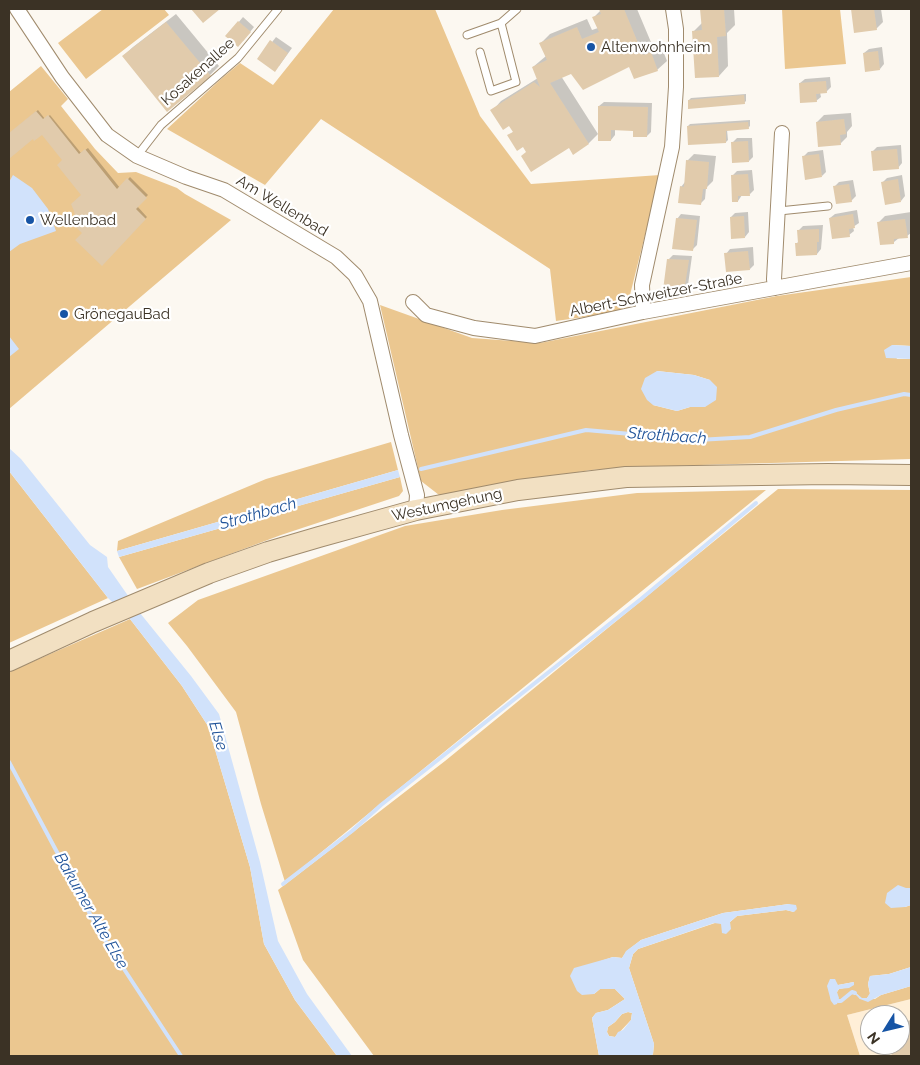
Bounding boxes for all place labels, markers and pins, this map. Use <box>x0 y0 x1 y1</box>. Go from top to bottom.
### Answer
place label: Altenwohnheim <box>601 38 710 56</box>
marker: Altenwohnheim <box>585 41 597 53</box>
place label: Wellenbad <box>40 211 116 229</box>
marker: Wellenbad <box>24 214 36 226</box>
place label: GrönegauBad <box>74 305 170 323</box>
marker: GrönegauBad <box>58 308 70 320</box>

